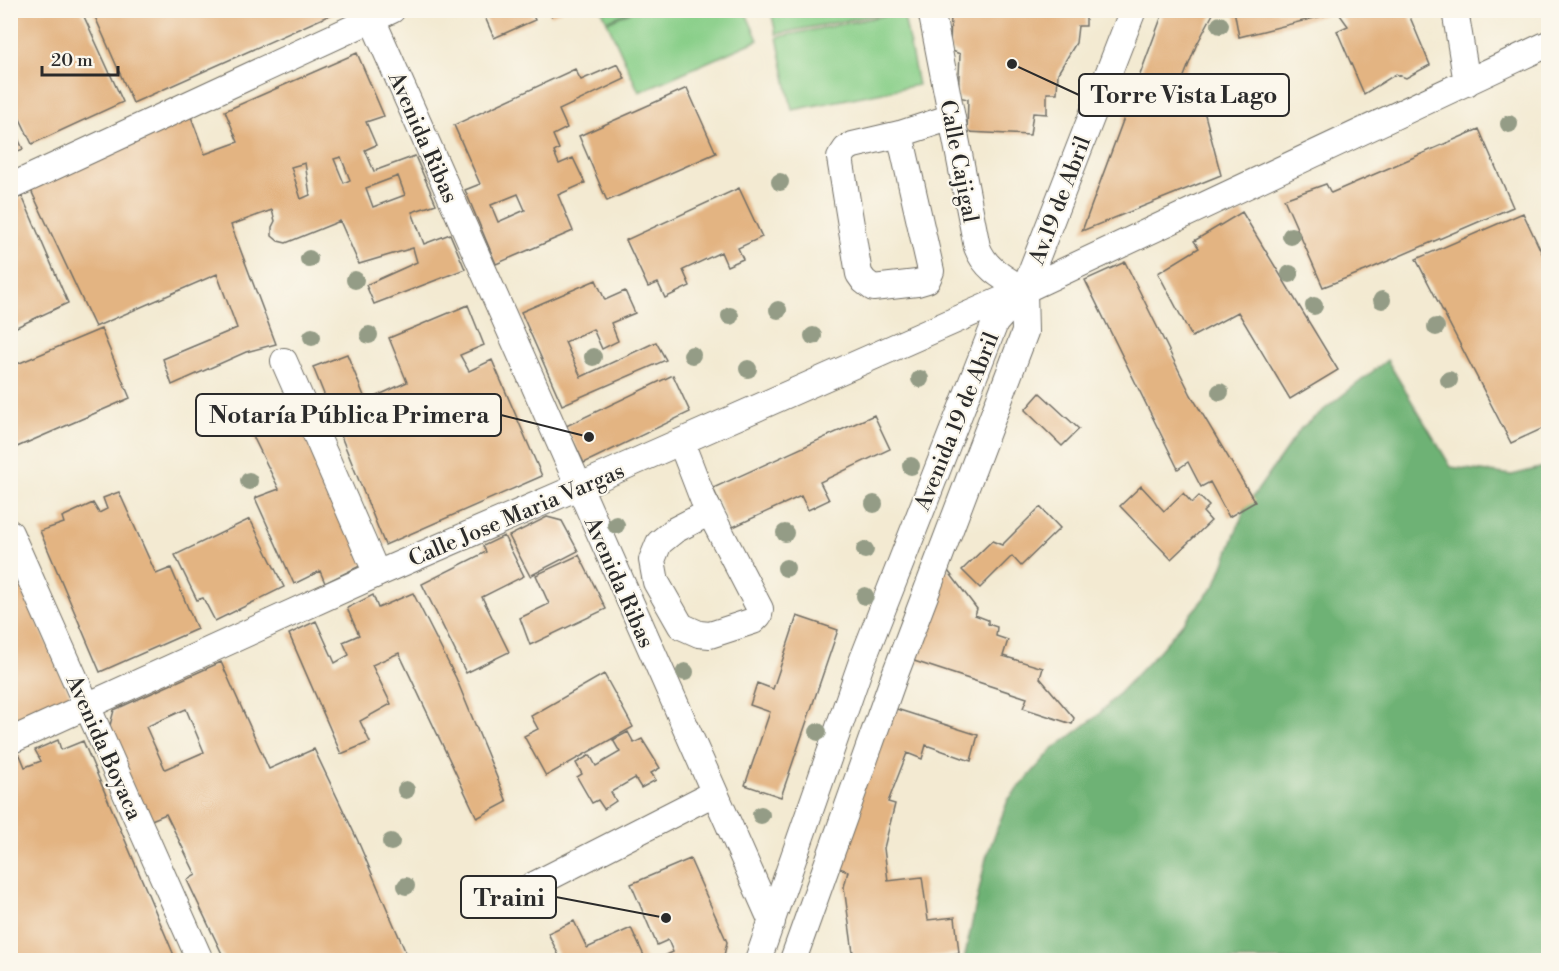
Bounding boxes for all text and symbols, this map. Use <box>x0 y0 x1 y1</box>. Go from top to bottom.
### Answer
scale bar <box>42 39 118 77</box>
text: 20 m <box>51 49 93 72</box>
street label: Avenida Ribas <box>381 67 463 207</box>
callout: Torre Vista Lago <box>1079 74 1289 116</box>
text: Torre Vista Lago <box>1091 81 1277 111</box>
street label: Calle Cajigal <box>933 98 984 225</box>
street label: Av.19 de Abril <box>1023 132 1097 269</box>
street label: Avenida 19 de Abril <box>909 328 1006 516</box>
callout: Notaría Pública Primera <box>196 394 501 436</box>
text: Notaría Pública Primera <box>209 401 490 431</box>
street label: Calle Jose Maria Vargas <box>405 458 629 573</box>
street label: Avenida Ribas <box>577 512 659 652</box>
street label: Avenida Boyaca <box>59 670 148 825</box>
callout: Traini <box>461 876 556 918</box>
text: Traini <box>473 884 545 914</box>

